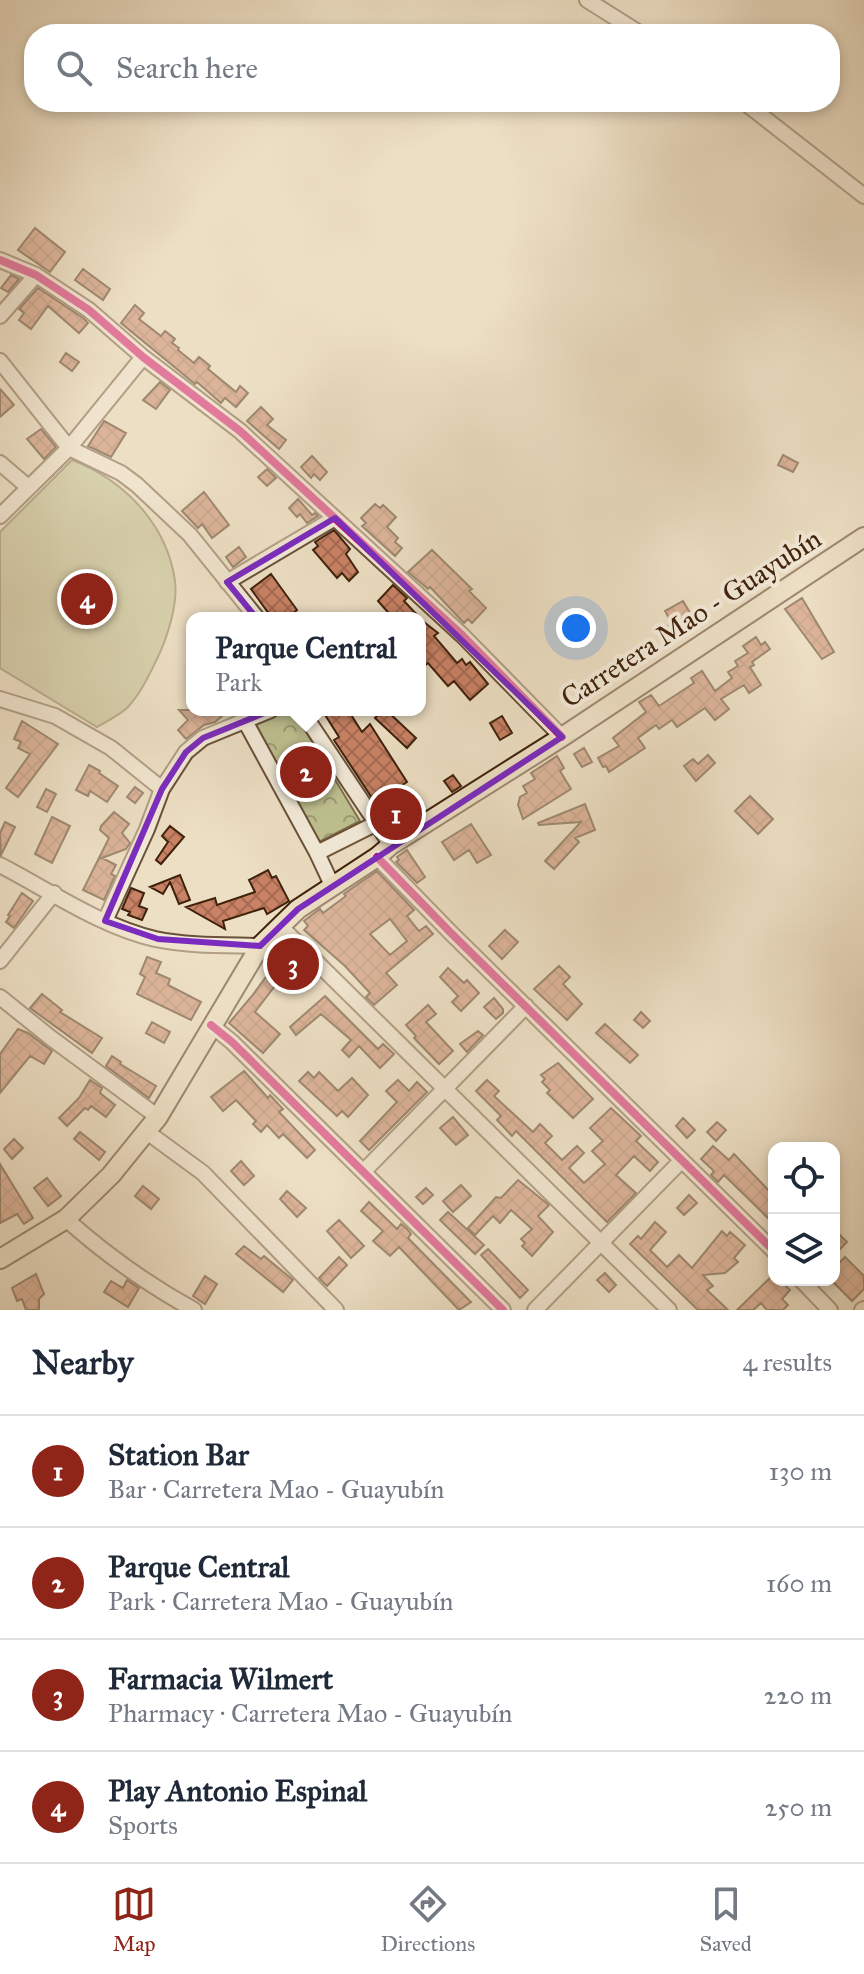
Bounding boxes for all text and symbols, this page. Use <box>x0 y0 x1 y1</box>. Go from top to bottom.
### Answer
search box <box>24 24 840 112</box>
icon: search <box>52 46 96 90</box>
text: Search here <box>116 50 258 86</box>
street label: Carretera Mao - Guayubín <box>554 521 828 715</box>
pin: 4 <box>61 569 113 629</box>
your location <box>556 608 596 648</box>
popup <box>186 612 426 716</box>
text: Parque Central <box>215 630 397 666</box>
text: Park <box>215 666 262 698</box>
pin: 2 <box>280 742 332 802</box>
pin: 1 <box>370 784 422 844</box>
pin: 3 <box>267 934 319 994</box>
map controls <box>768 1142 840 1286</box>
button: locate <box>768 1142 840 1214</box>
button: layers <box>768 1214 840 1286</box>
text: Nearby <box>32 1342 134 1383</box>
text: 4 results <box>743 1346 832 1378</box>
text: Station Bar <box>108 1437 249 1473</box>
text: 1 <box>53 1455 63 1487</box>
text: 130 m <box>769 1455 832 1487</box>
text: Bar · Carretera Mao - Guayubín <box>108 1473 444 1505</box>
text: Parque Central <box>108 1549 289 1585</box>
text: 2 <box>52 1567 64 1599</box>
text: 160 m <box>766 1567 832 1599</box>
text: Park · Carretera Mao - Guayubín <box>108 1585 453 1617</box>
text: Farmacia Wilmert <box>108 1661 333 1697</box>
text: 3 <box>53 1679 63 1711</box>
text: 220 m <box>764 1679 832 1711</box>
text: Pharmacy · Carretera Mao - Guayubín <box>108 1697 512 1729</box>
text: Play Antonio Espinal <box>108 1773 367 1809</box>
text: 4 <box>51 1791 65 1823</box>
text: 250 m <box>765 1791 832 1823</box>
text: Sports <box>108 1809 178 1841</box>
tab: Map <box>112 1882 156 1957</box>
tab: Directions <box>380 1882 475 1957</box>
tab: Saved <box>700 1882 752 1957</box>

